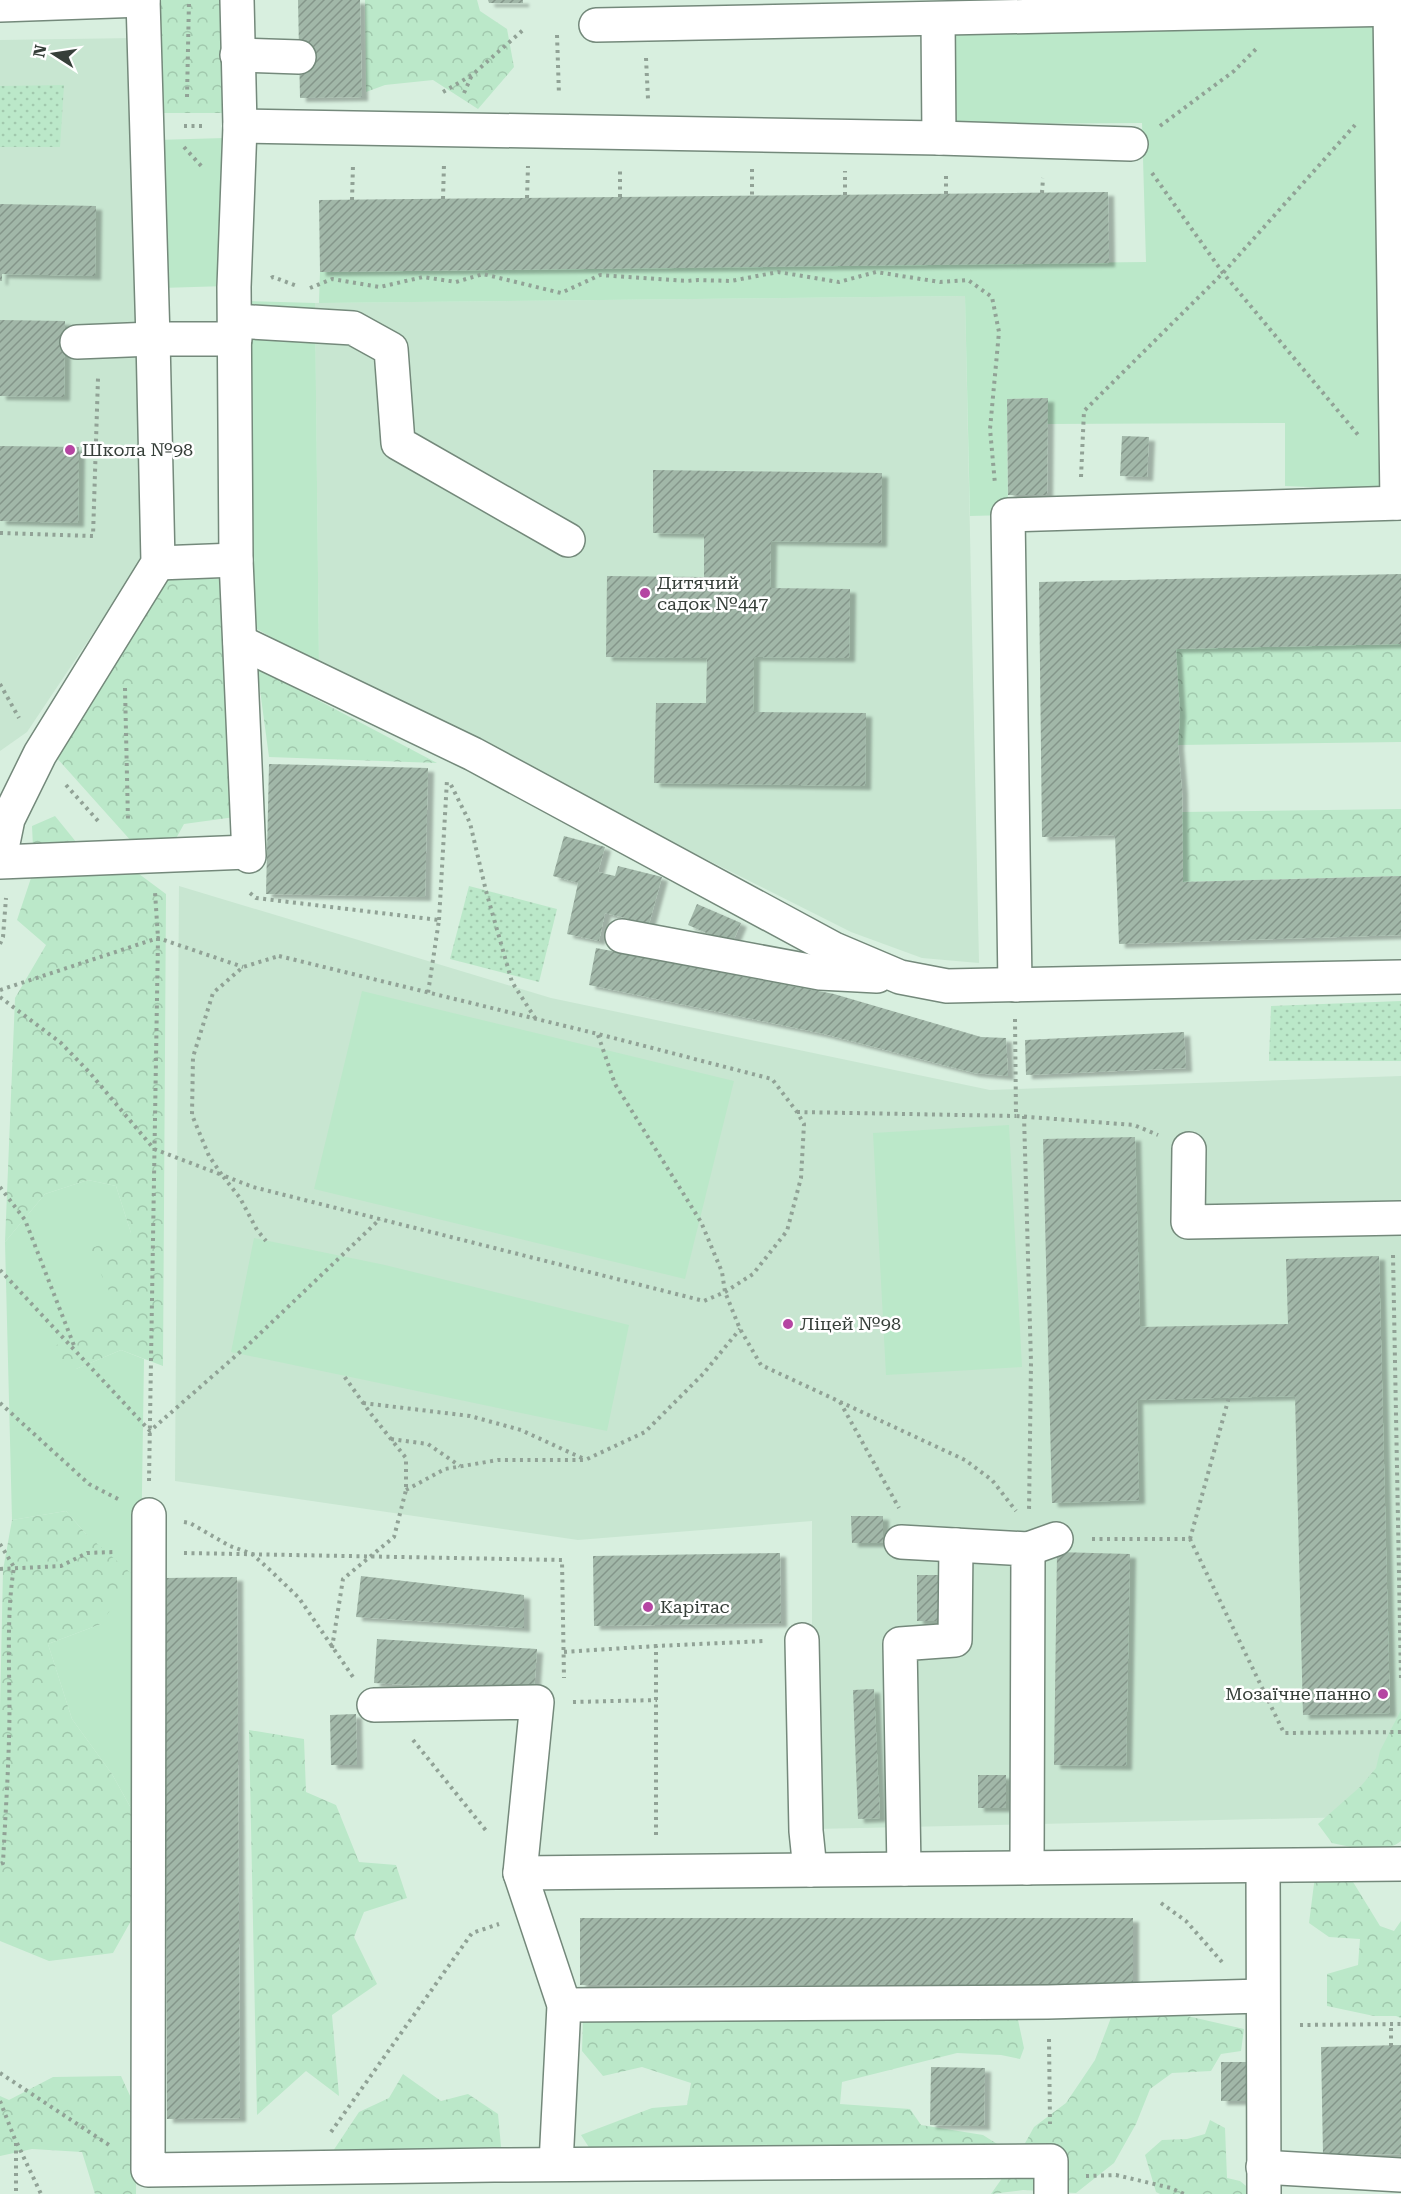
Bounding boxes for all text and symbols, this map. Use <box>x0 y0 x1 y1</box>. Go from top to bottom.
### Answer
north arrow <box>24 24 84 84</box>
text: N <box>29 43 50 59</box>
place label: Школа №98 <box>82 439 193 460</box>
marker: Школа №98 <box>63 443 77 457</box>
place label: Дитячий садок №447 <box>657 572 768 614</box>
marker: Дитячий садок №447 <box>638 586 652 600</box>
place label: Ліцей №98 <box>800 1313 901 1334</box>
marker: Ліцей №98 <box>781 1317 795 1331</box>
place label: Карітас <box>660 1596 730 1617</box>
marker: Карітас <box>641 1600 655 1614</box>
place label: Мозаїчне панно <box>1225 1683 1371 1704</box>
marker: Мозаїчне панно <box>1376 1687 1390 1701</box>

